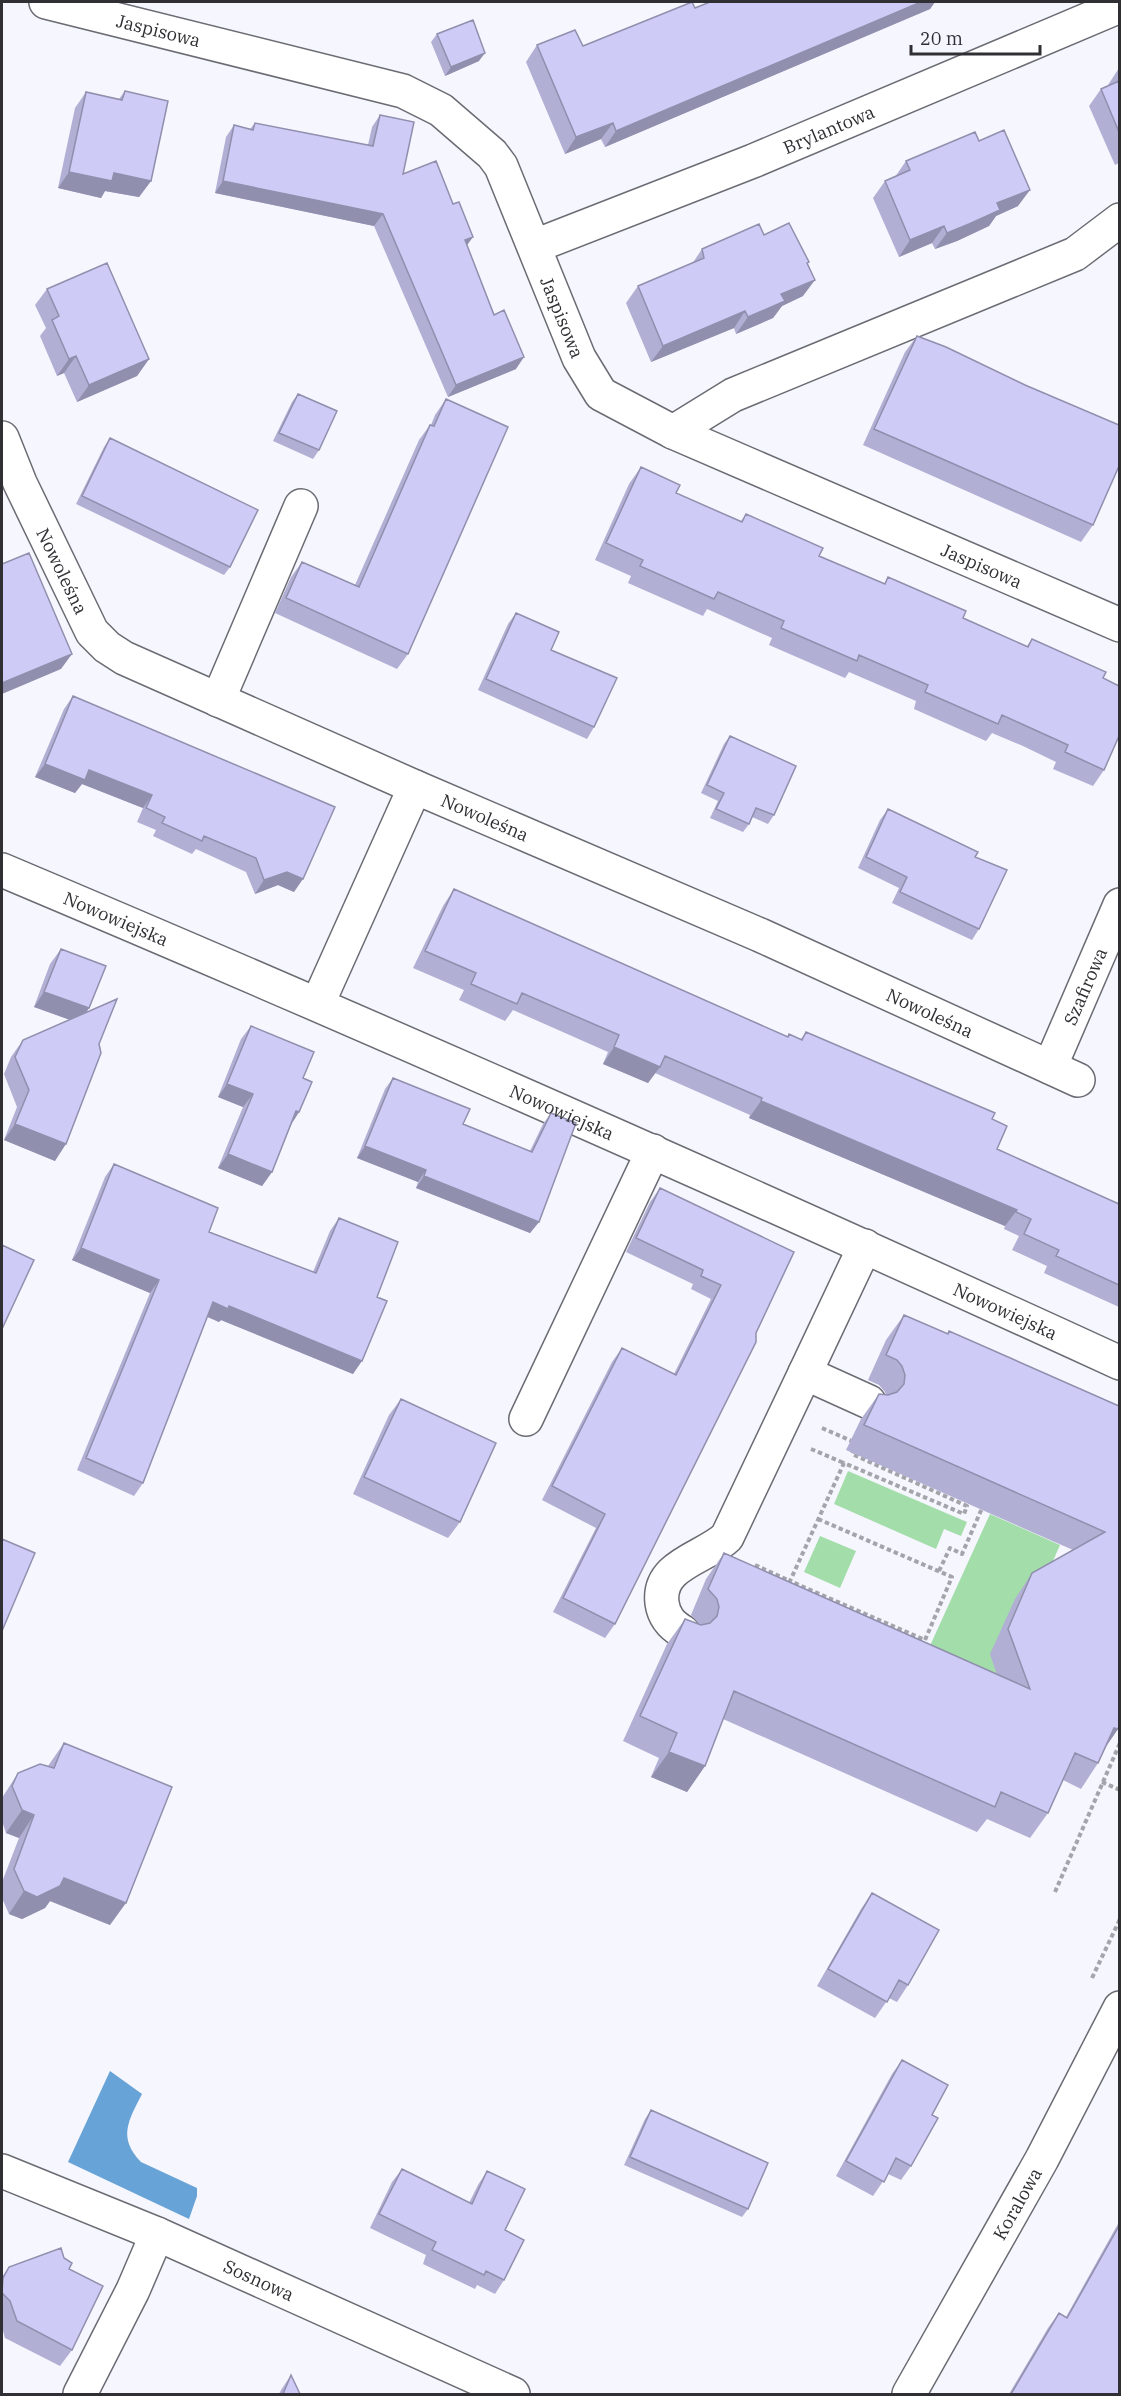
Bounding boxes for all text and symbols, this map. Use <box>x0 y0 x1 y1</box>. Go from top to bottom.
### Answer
street label: Jaspisowa <box>114 9 203 52</box>
scale bar <box>911 18 1040 56</box>
text: 20 m <box>920 27 963 50</box>
street label: Brylantowa <box>779 100 878 159</box>
street label: Jaspisowa <box>536 273 589 362</box>
street label: Nowoleśna <box>32 524 93 618</box>
street label: Jaspisowa <box>938 538 1026 593</box>
street label: Nowoleśna <box>438 788 533 846</box>
street label: Nowowiejska <box>60 886 172 951</box>
street label: Szafirowa <box>1058 944 1112 1029</box>
street label: Nowoleśna <box>883 983 977 1042</box>
street label: Nowowiejska <box>506 1079 618 1145</box>
street label: Nowowiejska <box>950 1277 1061 1344</box>
street label: Koralowa <box>987 2163 1047 2244</box>
street label: Sosnowa <box>220 2254 298 2306</box>

